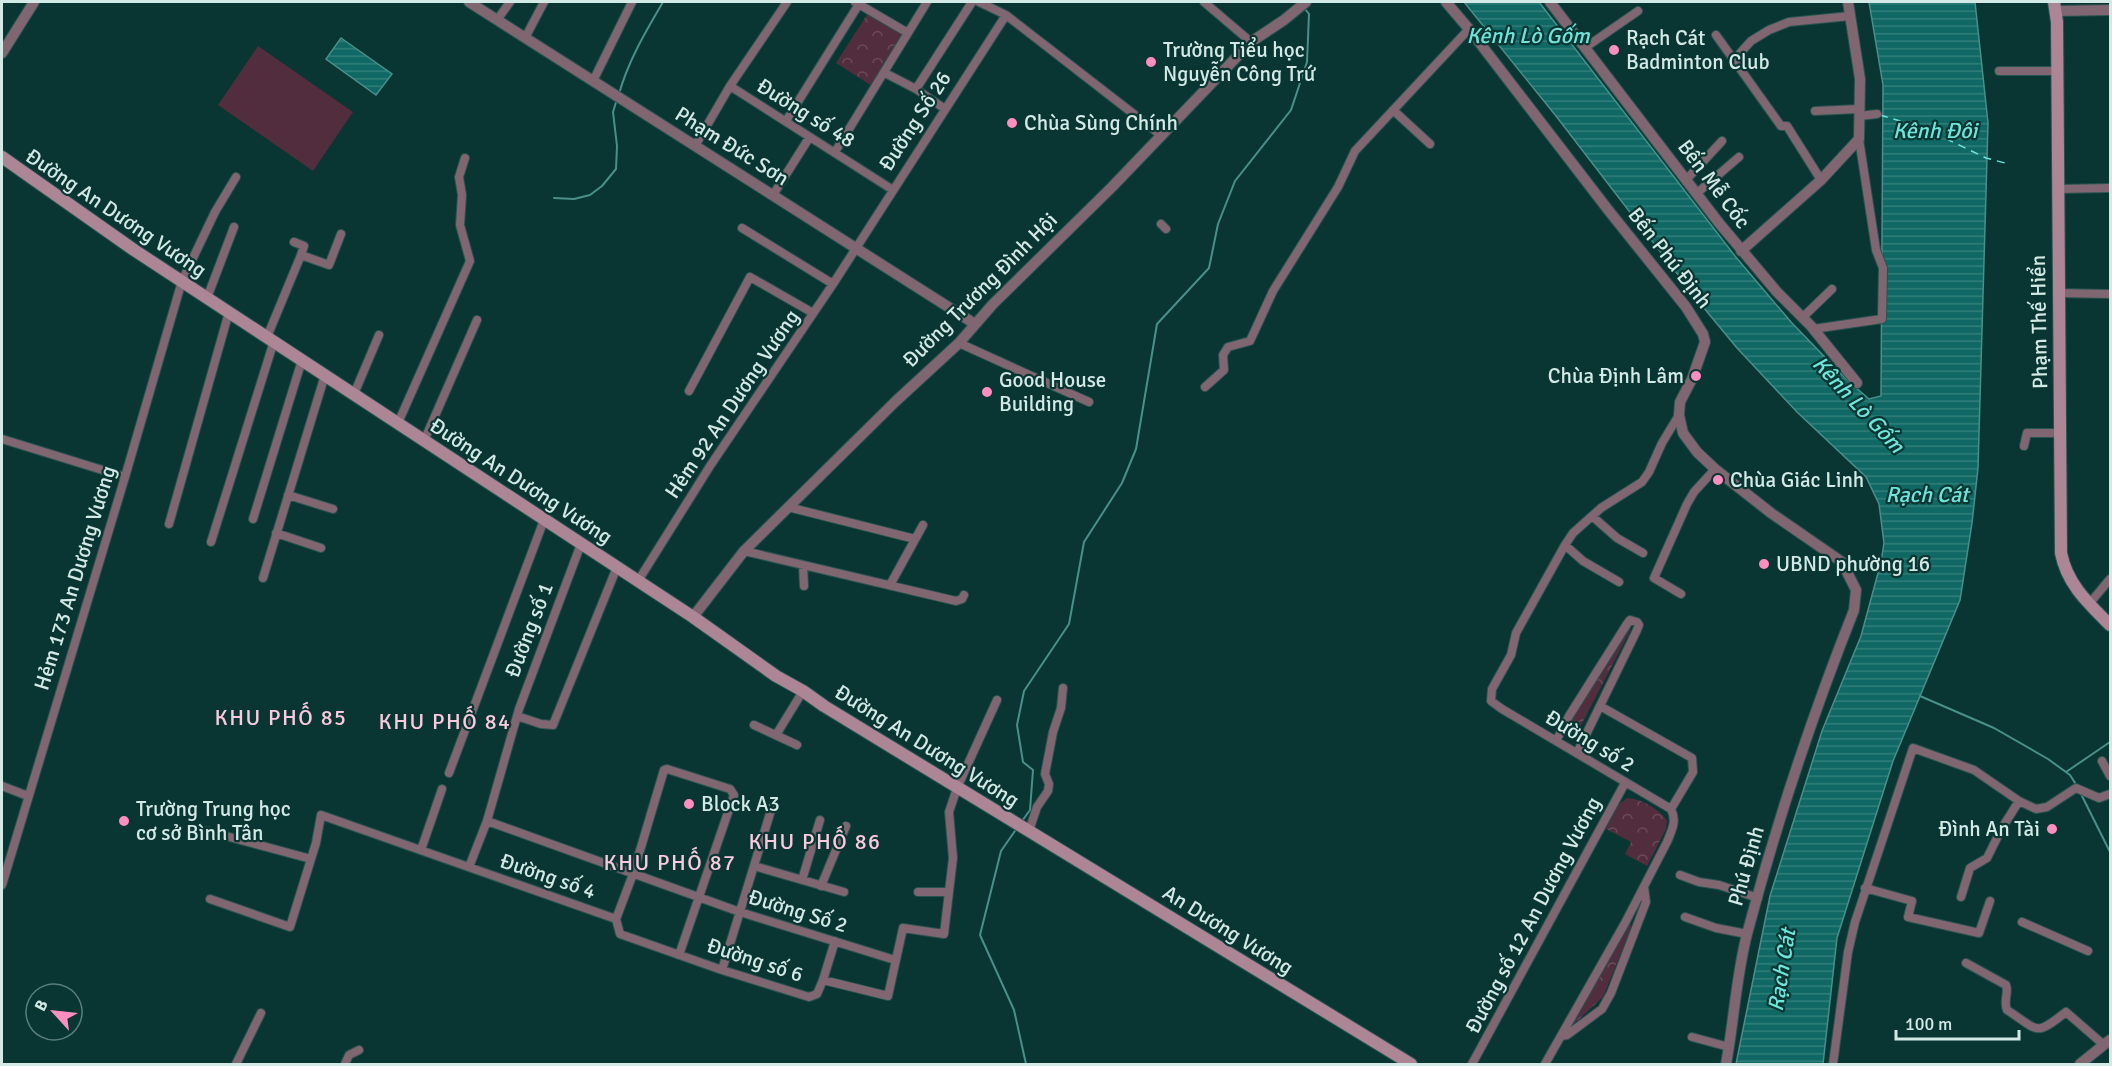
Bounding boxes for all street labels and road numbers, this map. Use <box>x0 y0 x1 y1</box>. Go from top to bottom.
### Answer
street label: Đường Số 26 <box>873 66 957 176</box>
street label: Đường số 48 <box>752 73 860 153</box>
street label: Phạm Đức Sơn <box>670 101 794 191</box>
street label: Bến Mễ Cốc <box>1672 134 1756 234</box>
street label: Đường An Dương Vương <box>21 143 211 283</box>
street label: Bến Phú Định <box>1622 202 1718 314</box>
street label: Đường Trương Đình Hội <box>897 207 1063 373</box>
street label: Phạm Thế Hiển <box>2024 255 2053 389</box>
street label: Hẻm 92 An Dương Vương <box>659 305 805 503</box>
street label: Đường An Dương Vương <box>425 412 617 550</box>
street label: Hẻm 173 An Dương Vương <box>28 463 122 693</box>
street label: Đường số 1 <box>499 579 559 681</box>
street label: Đường An Dương Vương <box>830 679 1024 813</box>
street label: Đường số 2 <box>1541 704 1639 778</box>
street label: Đường số 12 An Dương Vương <box>1459 792 1607 1038</box>
street label: Phú Định <box>1722 823 1770 909</box>
street label: Đường số 4 <box>497 847 599 905</box>
street label: An Dương Vương <box>1158 880 1298 980</box>
street label: Đường Số 2 <box>745 884 851 938</box>
street label: Đường số 6 <box>704 932 806 988</box>

